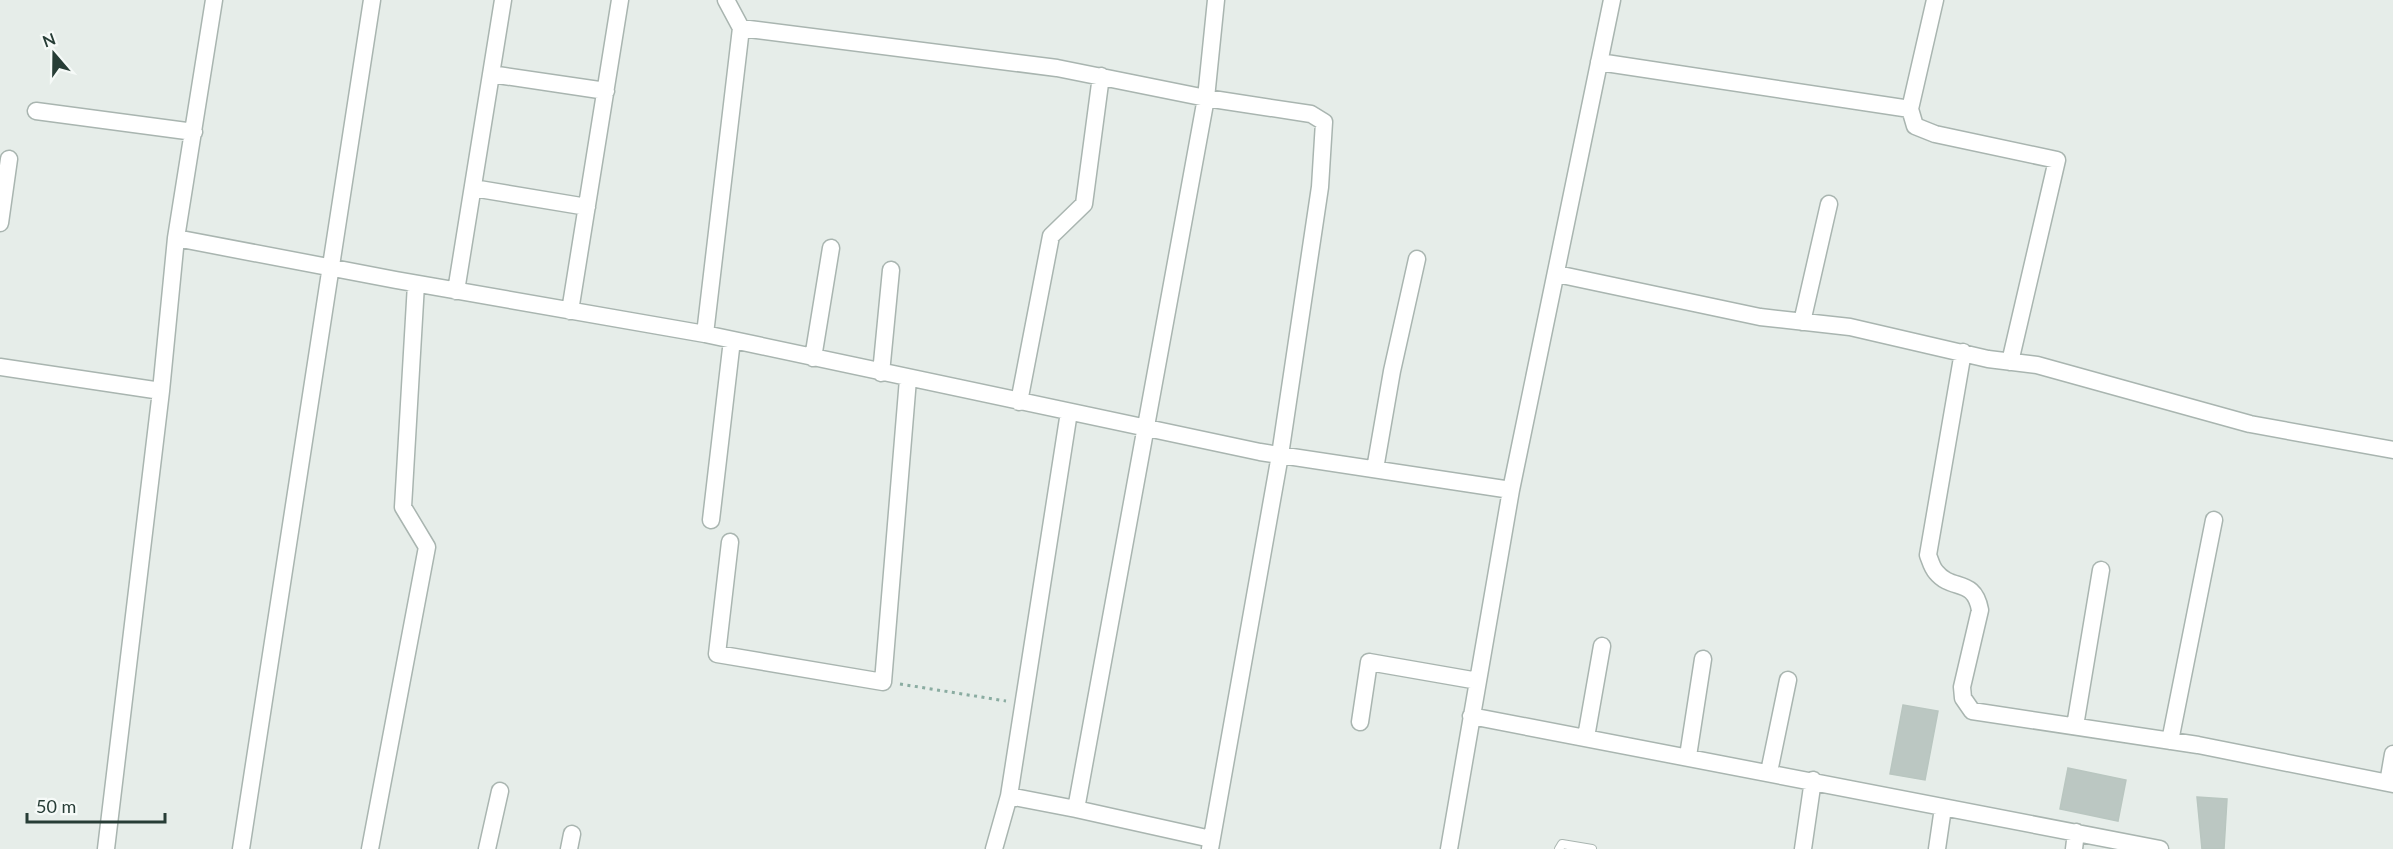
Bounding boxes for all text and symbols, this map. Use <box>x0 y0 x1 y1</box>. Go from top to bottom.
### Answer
north arrow <box>24 24 84 84</box>
text: N <box>40 28 58 50</box>
scale bar <box>27 786 165 824</box>
text: 50 m <box>36 795 76 817</box>

